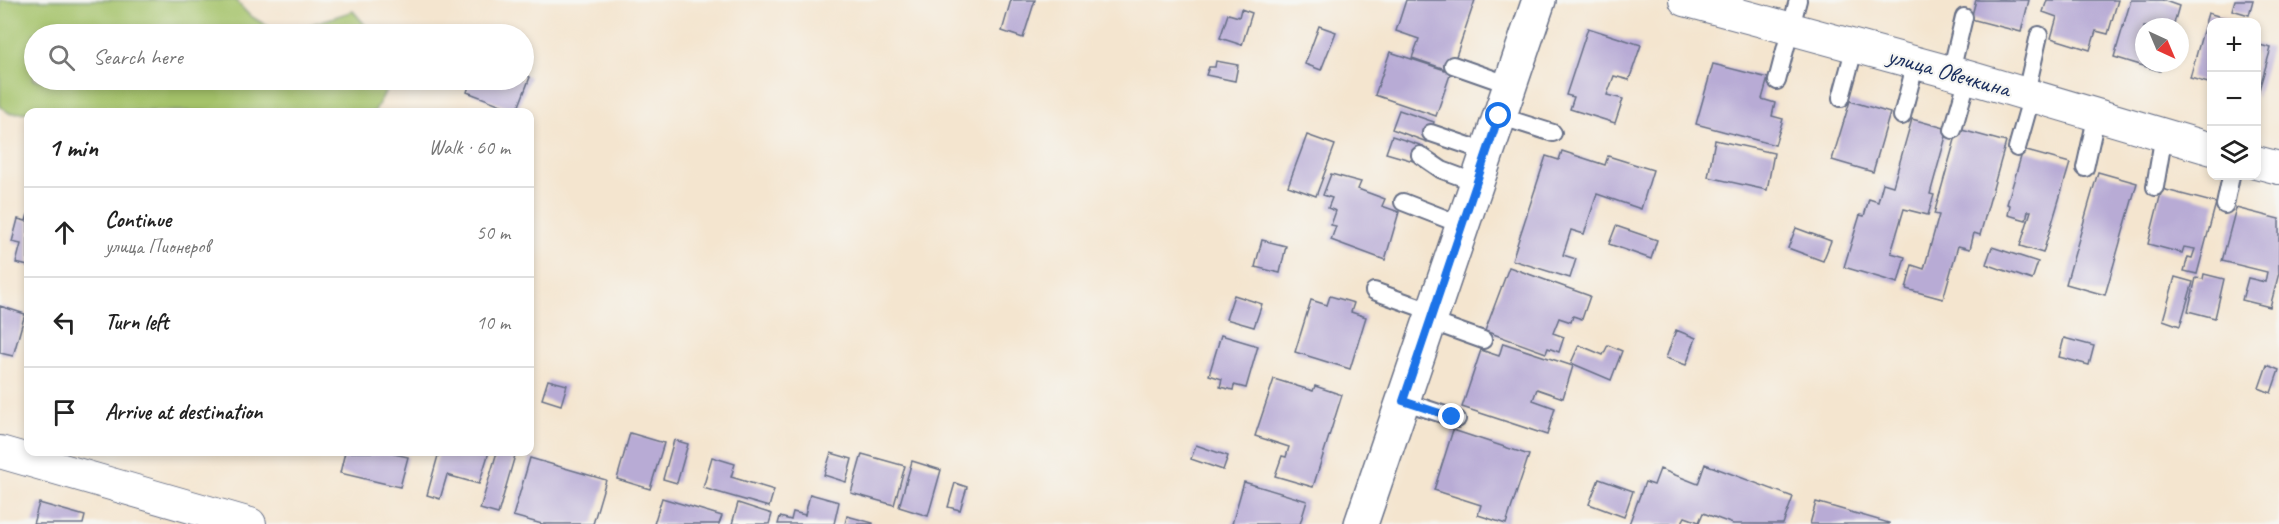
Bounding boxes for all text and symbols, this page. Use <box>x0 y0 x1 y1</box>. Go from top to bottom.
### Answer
north arrow <box>2135 18 2189 72</box>
map controls <box>2207 18 2261 180</box>
button: + <box>2207 18 2261 72</box>
search box <box>24 24 534 90</box>
street label: улица Овечкина <box>1882 40 2016 104</box>
icon: search <box>45 41 78 74</box>
text: Search here <box>93 43 183 71</box>
button: − <box>2207 72 2261 126</box>
route start <box>1485 102 1511 128</box>
button: layers <box>2207 126 2261 180</box>
text: 1 min <box>48 131 98 164</box>
text: Walk · 60 m <box>429 135 510 160</box>
text: Continue <box>105 206 171 234</box>
icon: ahead <box>48 216 81 249</box>
text: 50 m <box>476 220 510 245</box>
text: улица Пионеров <box>105 234 210 259</box>
icon: left <box>48 306 81 339</box>
text: Turn left <box>105 308 169 336</box>
text: 10 m <box>476 310 510 335</box>
icon: arrive <box>48 396 81 429</box>
text: Arrive at destination <box>105 398 262 426</box>
route end <box>1438 403 1464 429</box>

